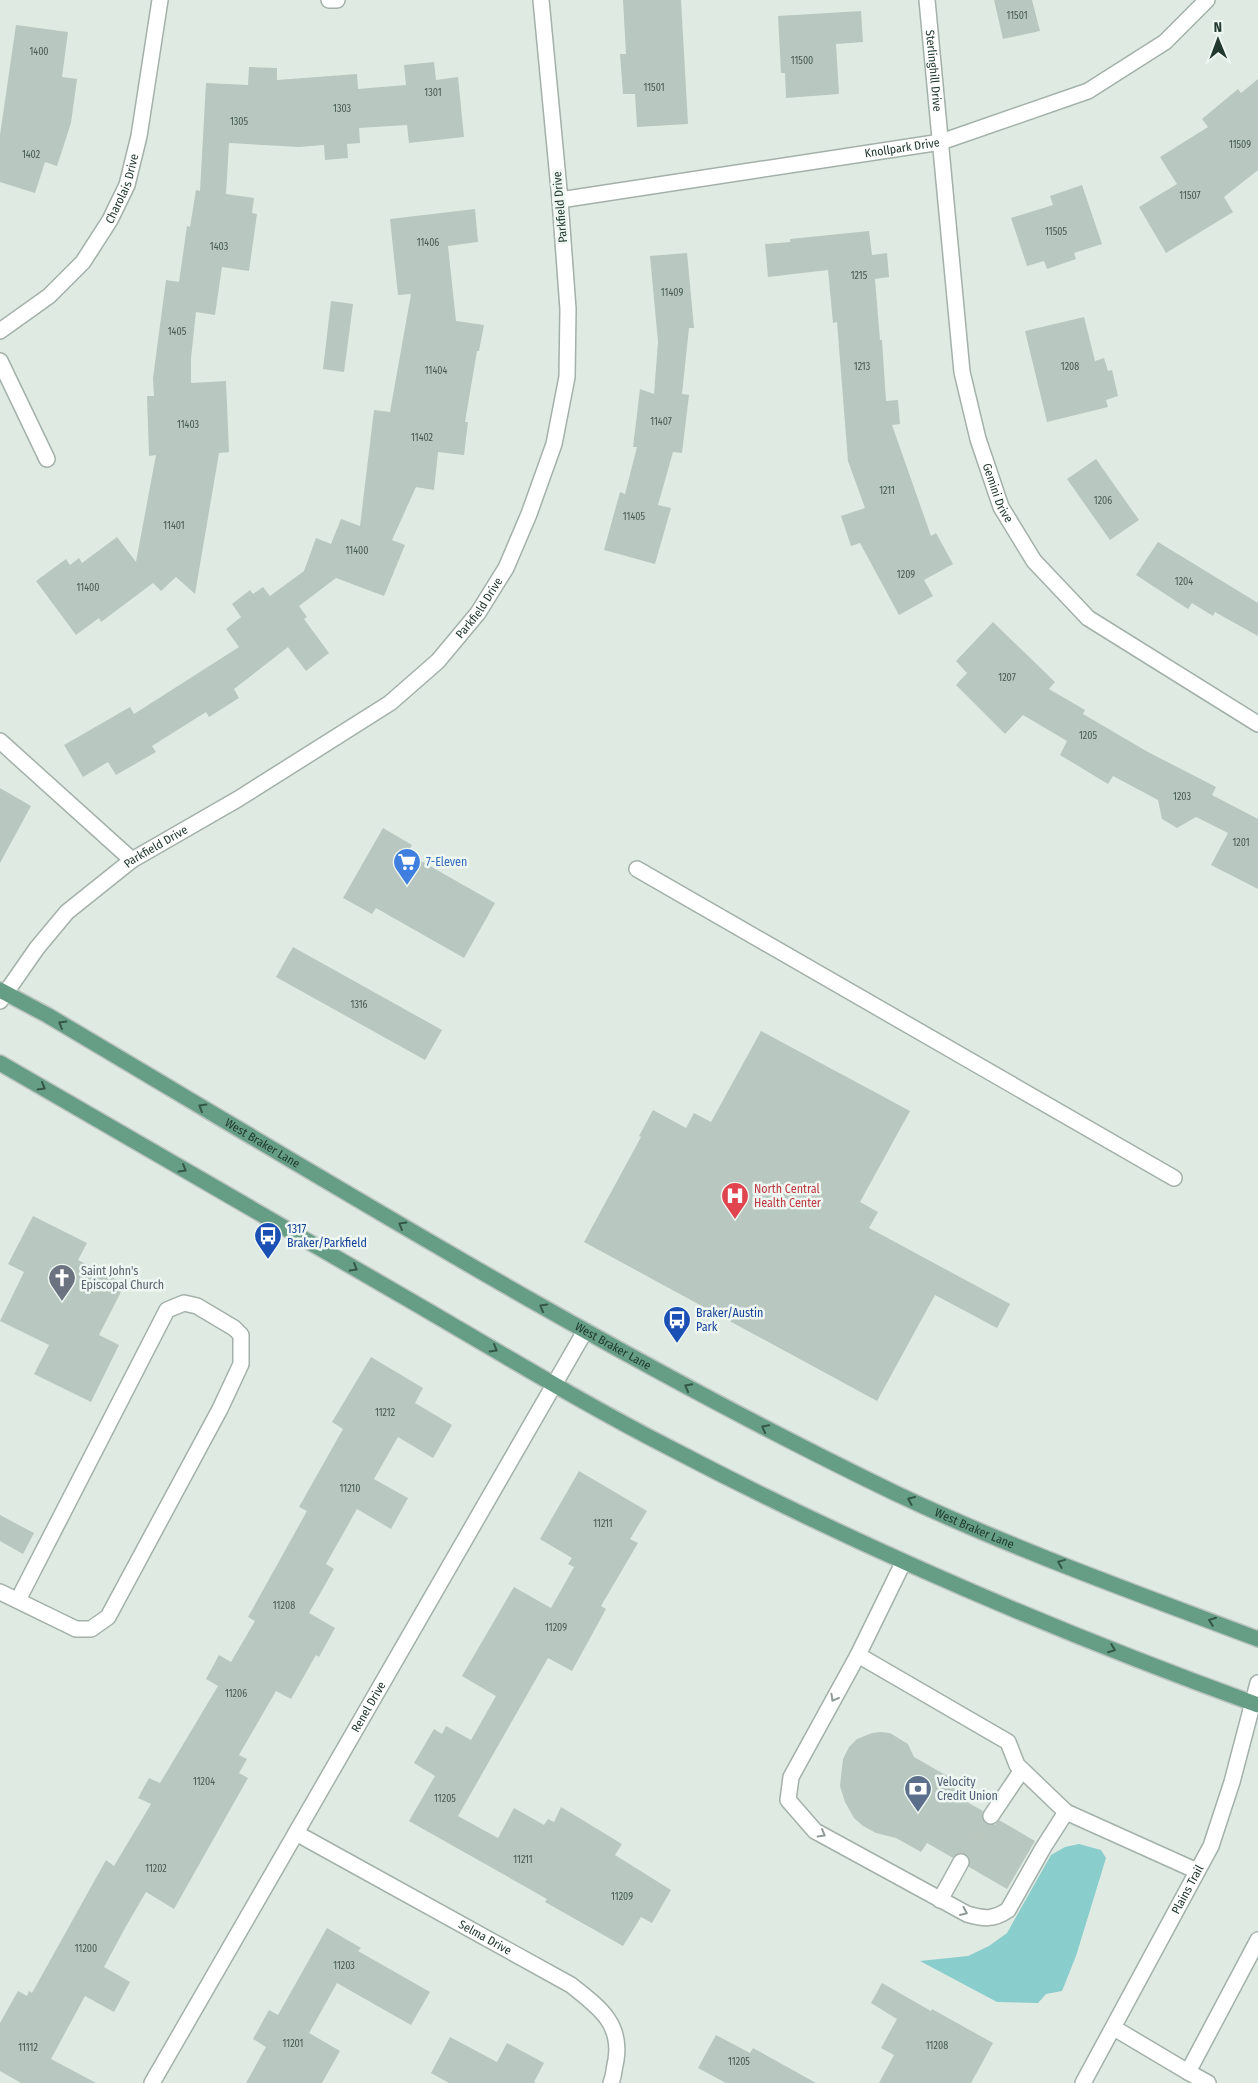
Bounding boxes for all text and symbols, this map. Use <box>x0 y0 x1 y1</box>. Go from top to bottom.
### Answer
house number: 11501 <box>1006 10 1028 22</box>
north arrow <box>1193 15 1243 65</box>
text: N <box>1213 19 1222 36</box>
street label: Sterlinghill Drive <box>923 29 944 112</box>
house number: 1400 <box>29 46 49 58</box>
house number: 11500 <box>791 55 813 67</box>
house number: 11501 <box>643 82 665 94</box>
house number: 1301 <box>424 87 442 99</box>
house number: 1303 <box>333 103 352 115</box>
house number: 1305 <box>230 116 249 128</box>
street label: Knollpark Drive <box>864 135 941 161</box>
house number: 11509 <box>1229 139 1251 151</box>
house number: 1402 <box>22 149 41 161</box>
street label: Charolais Drive <box>102 152 141 226</box>
street label: Parkfield Drive <box>550 171 570 243</box>
house number: 11507 <box>1179 190 1201 202</box>
house number: 11505 <box>1045 226 1067 238</box>
house number: 11406 <box>417 237 439 249</box>
house number: 1403 <box>210 241 229 253</box>
house number: 1215 <box>851 270 868 282</box>
house number: 11409 <box>661 287 683 299</box>
house number: 1405 <box>168 326 187 338</box>
house number: 1213 <box>854 361 871 373</box>
house number: 1208 <box>1061 361 1079 373</box>
house number: 11404 <box>425 365 447 377</box>
house number: 11407 <box>650 416 672 428</box>
house number: 11403 <box>177 419 200 431</box>
house number: 11402 <box>411 432 434 444</box>
street label: Gemini Drive <box>980 461 1016 525</box>
house number: 1211 <box>879 485 895 497</box>
house number: 1206 <box>1094 495 1112 507</box>
house number: 11405 <box>623 511 646 523</box>
house number: 11401 <box>163 520 185 532</box>
house number: 11400 <box>346 545 368 557</box>
house number: 1209 <box>897 569 915 581</box>
street label: Parkfield Drive <box>453 575 505 641</box>
house number: 1204 <box>1175 576 1193 588</box>
house number: 11400 <box>77 582 99 594</box>
house number: 1207 <box>998 672 1016 684</box>
house number: 1205 <box>1079 730 1097 742</box>
house number: 1203 <box>1173 791 1191 803</box>
street label: Parkfield Drive <box>121 823 190 871</box>
house number: 1201 <box>1232 837 1250 849</box>
supermarket icon: 7-Eleven <box>392 847 422 886</box>
place label: 7-Eleven <box>426 855 467 869</box>
house number: 1316 <box>350 999 368 1011</box>
one-way arrow <box>58 1021 67 1031</box>
one-way arrow <box>37 1081 46 1091</box>
one-way arrow <box>198 1103 207 1113</box>
street label: West Braker Lane <box>222 1116 303 1171</box>
one-way arrow <box>177 1162 186 1172</box>
hospital icon: North Central Health Center <box>720 1181 750 1220</box>
place label: North Central Health Center <box>754 1182 822 1210</box>
bus stop icon: 1317 Braker/Parkfield <box>253 1221 283 1260</box>
one-way arrow <box>399 1221 408 1231</box>
place label: 1317 Braker/Parkfield <box>287 1222 367 1250</box>
one-way arrow <box>348 1261 357 1271</box>
church icon: Saint John's Episcopal Church <box>47 1263 77 1302</box>
place label: Saint John's Episcopal Church <box>81 1264 164 1292</box>
one-way arrow <box>539 1303 548 1313</box>
bus stop icon: Braker/Austin Park <box>662 1305 692 1344</box>
place label: Braker/Austin Park <box>696 1306 763 1334</box>
street label: West Braker Lane <box>572 1319 654 1373</box>
one-way arrow <box>489 1343 498 1353</box>
one-way arrow <box>685 1383 694 1393</box>
house number: 11212 <box>375 1407 396 1419</box>
one-way arrow <box>762 1424 771 1434</box>
house number: 11210 <box>340 1483 360 1495</box>
one-way arrow <box>907 1495 916 1506</box>
street label: West Braker Lane <box>933 1505 1016 1552</box>
house number: 11211 <box>593 1518 613 1530</box>
one-way arrow <box>1057 1559 1066 1570</box>
house number: 11208 <box>273 1600 295 1612</box>
one-way arrow <box>1209 1617 1217 1627</box>
house number: 11209 <box>545 1622 567 1634</box>
one-way arrow <box>1107 1643 1116 1653</box>
street label: Renel Drive <box>349 1679 389 1735</box>
house number: 11206 <box>225 1688 247 1700</box>
one-way arrow <box>831 1692 841 1701</box>
bank icon: Velocity Credit Union <box>903 1774 933 1813</box>
place label: Velocity Credit Union <box>937 1775 998 1803</box>
house number: 11204 <box>193 1776 215 1788</box>
house number: 11205 <box>434 1793 456 1805</box>
one-way arrow <box>816 1828 825 1838</box>
house number: 11211 <box>513 1854 533 1866</box>
house number: 11202 <box>145 1863 167 1875</box>
street label: Plains Trail <box>1169 1863 1206 1916</box>
house number: 11209 <box>611 1891 633 1903</box>
one-way arrow <box>959 1906 968 1917</box>
street label: Selma Drive <box>456 1917 514 1958</box>
house number: 11200 <box>75 1943 97 1955</box>
house number: 11203 <box>333 1960 355 1972</box>
house number: 11201 <box>283 2038 303 2050</box>
house number: 11208 <box>926 2040 948 2052</box>
house number: 11112 <box>18 2042 38 2054</box>
house number: 11205 <box>728 2056 750 2068</box>

